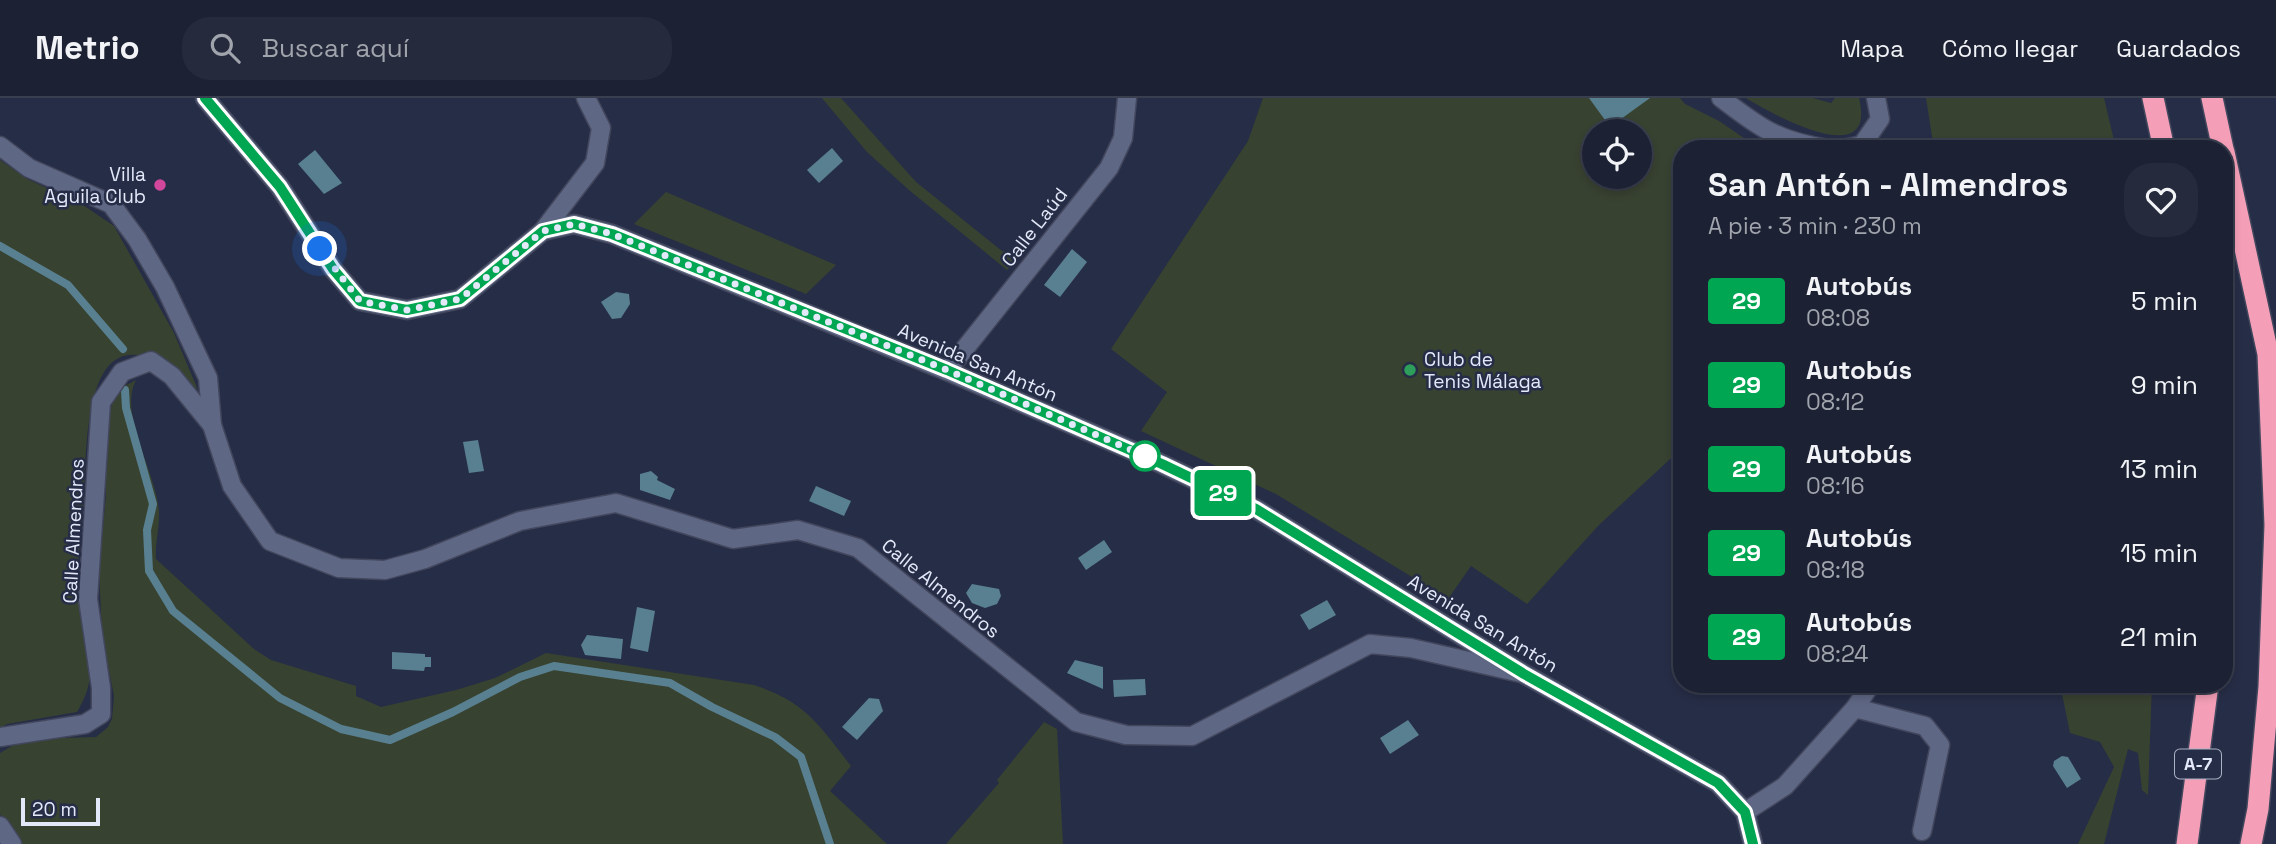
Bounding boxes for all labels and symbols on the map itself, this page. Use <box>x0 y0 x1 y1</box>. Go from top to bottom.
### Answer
place label: Villa Aguila Club <box>44 162 146 209</box>
marker: Villa Aguila Club <box>152 177 168 193</box>
street label: Calle Laúd <box>996 183 1073 272</box>
your location <box>302 231 337 266</box>
street label: Avenida San Antón <box>894 318 1061 407</box>
place label: Club de Tenis Málaga <box>1424 347 1542 394</box>
marker: Club de Tenis Málaga <box>1402 362 1418 378</box>
unlabelled marker <box>1130 441 1160 471</box>
street label: Calle Almendros <box>57 458 90 604</box>
line badge: 29 <box>1192 470 1254 516</box>
street label: Calle Almendros <box>876 533 1005 644</box>
street label: Avenida San Antón <box>1403 569 1562 678</box>
road number: A-7 <box>2175 750 2221 778</box>
scale bar <box>21 795 100 827</box>

